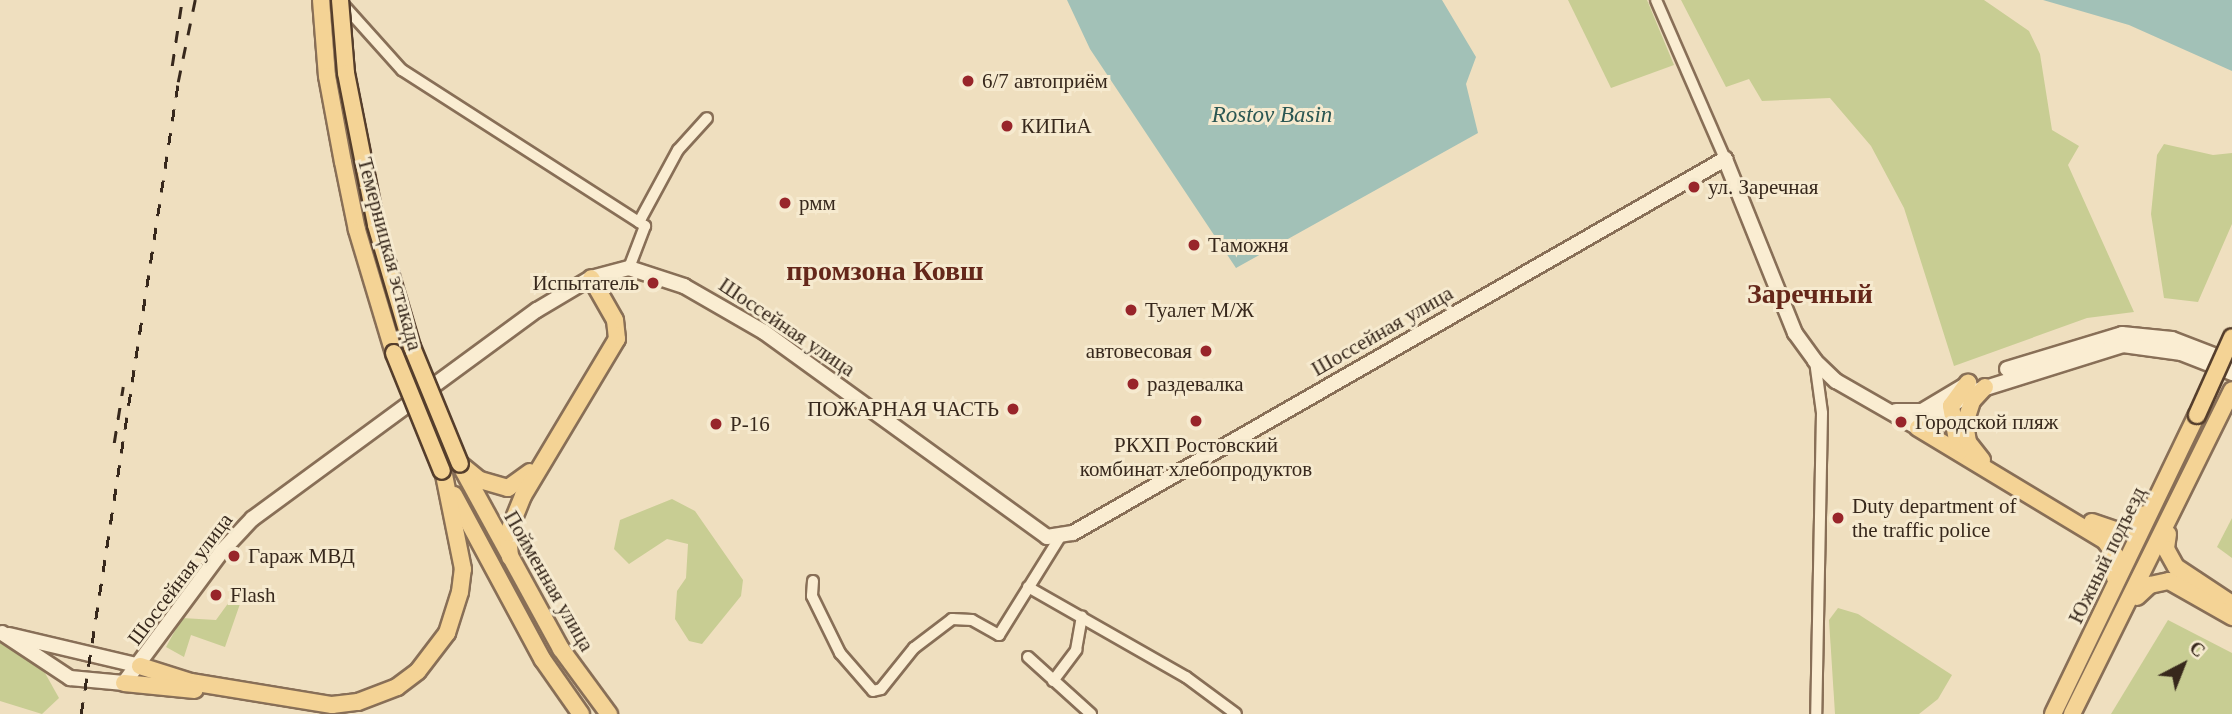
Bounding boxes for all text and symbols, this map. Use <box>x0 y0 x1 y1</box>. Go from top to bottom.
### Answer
place label: 6/7 автоприём <box>982 68 1108 94</box>
marker: 6/7 автоприём <box>960 73 976 89</box>
water label: Rostov Basin <box>1212 101 1332 129</box>
place label: КИПиА <box>1021 113 1092 139</box>
marker: КИПиА <box>999 118 1015 134</box>
street label: Темерницкая эстакада <box>352 155 428 353</box>
place label: ул. Заречная <box>1708 174 1818 200</box>
marker: ул. Заречная <box>1686 179 1702 195</box>
place label: рмм <box>799 190 836 216</box>
marker: рмм <box>777 195 793 211</box>
place label: Таможня <box>1208 232 1288 258</box>
marker: Таможня <box>1186 237 1202 253</box>
district label: промзона Ковш <box>786 254 984 288</box>
place label: Испытатель <box>532 270 639 296</box>
street label: Шоссейная улица <box>714 272 860 382</box>
marker: Испытатель <box>645 275 661 291</box>
district label: Заречный <box>1747 277 1873 311</box>
street label: Шоссейная улица <box>1307 280 1457 382</box>
place label: Туалет М/Ж <box>1145 297 1254 323</box>
marker: Туалет М/Ж <box>1123 302 1139 318</box>
place label: автовесовая <box>1086 338 1192 364</box>
marker: автовесовая <box>1198 343 1214 359</box>
place label: раздевалка <box>1147 371 1244 397</box>
marker: раздевалка <box>1125 376 1141 392</box>
place label: ПОЖАРНАЯ ЧАСТЬ <box>807 396 999 422</box>
marker: ПОЖАРНАЯ ЧАСТЬ <box>1005 401 1021 417</box>
place label: Городской пляж <box>1915 409 2058 435</box>
place label: Р-16 <box>730 411 770 437</box>
marker: РКХП Ростовский комбинат хлебопродуктов <box>1188 413 1204 429</box>
marker: Городской пляж <box>1893 414 1909 430</box>
marker: Р-16 <box>708 416 724 432</box>
place label: РКХП Ростовский комбинат хлебопродуктов <box>1080 432 1312 482</box>
street label: Южный подъезд <box>2063 482 2151 628</box>
place label: Duty department of the traffic police <box>1852 493 2016 543</box>
street label: Пойменная улица <box>499 506 599 656</box>
street label: Шоссейная улица <box>122 508 238 650</box>
marker: Duty department of the traffic police <box>1830 510 1846 526</box>
place label: Гараж МВД <box>248 543 355 569</box>
marker: Гараж МВД <box>226 548 242 564</box>
place label: Flash <box>230 582 276 608</box>
marker: Flash <box>208 587 224 603</box>
north arrow <box>2148 630 2218 700</box>
text: С <box>2185 637 2210 661</box>

